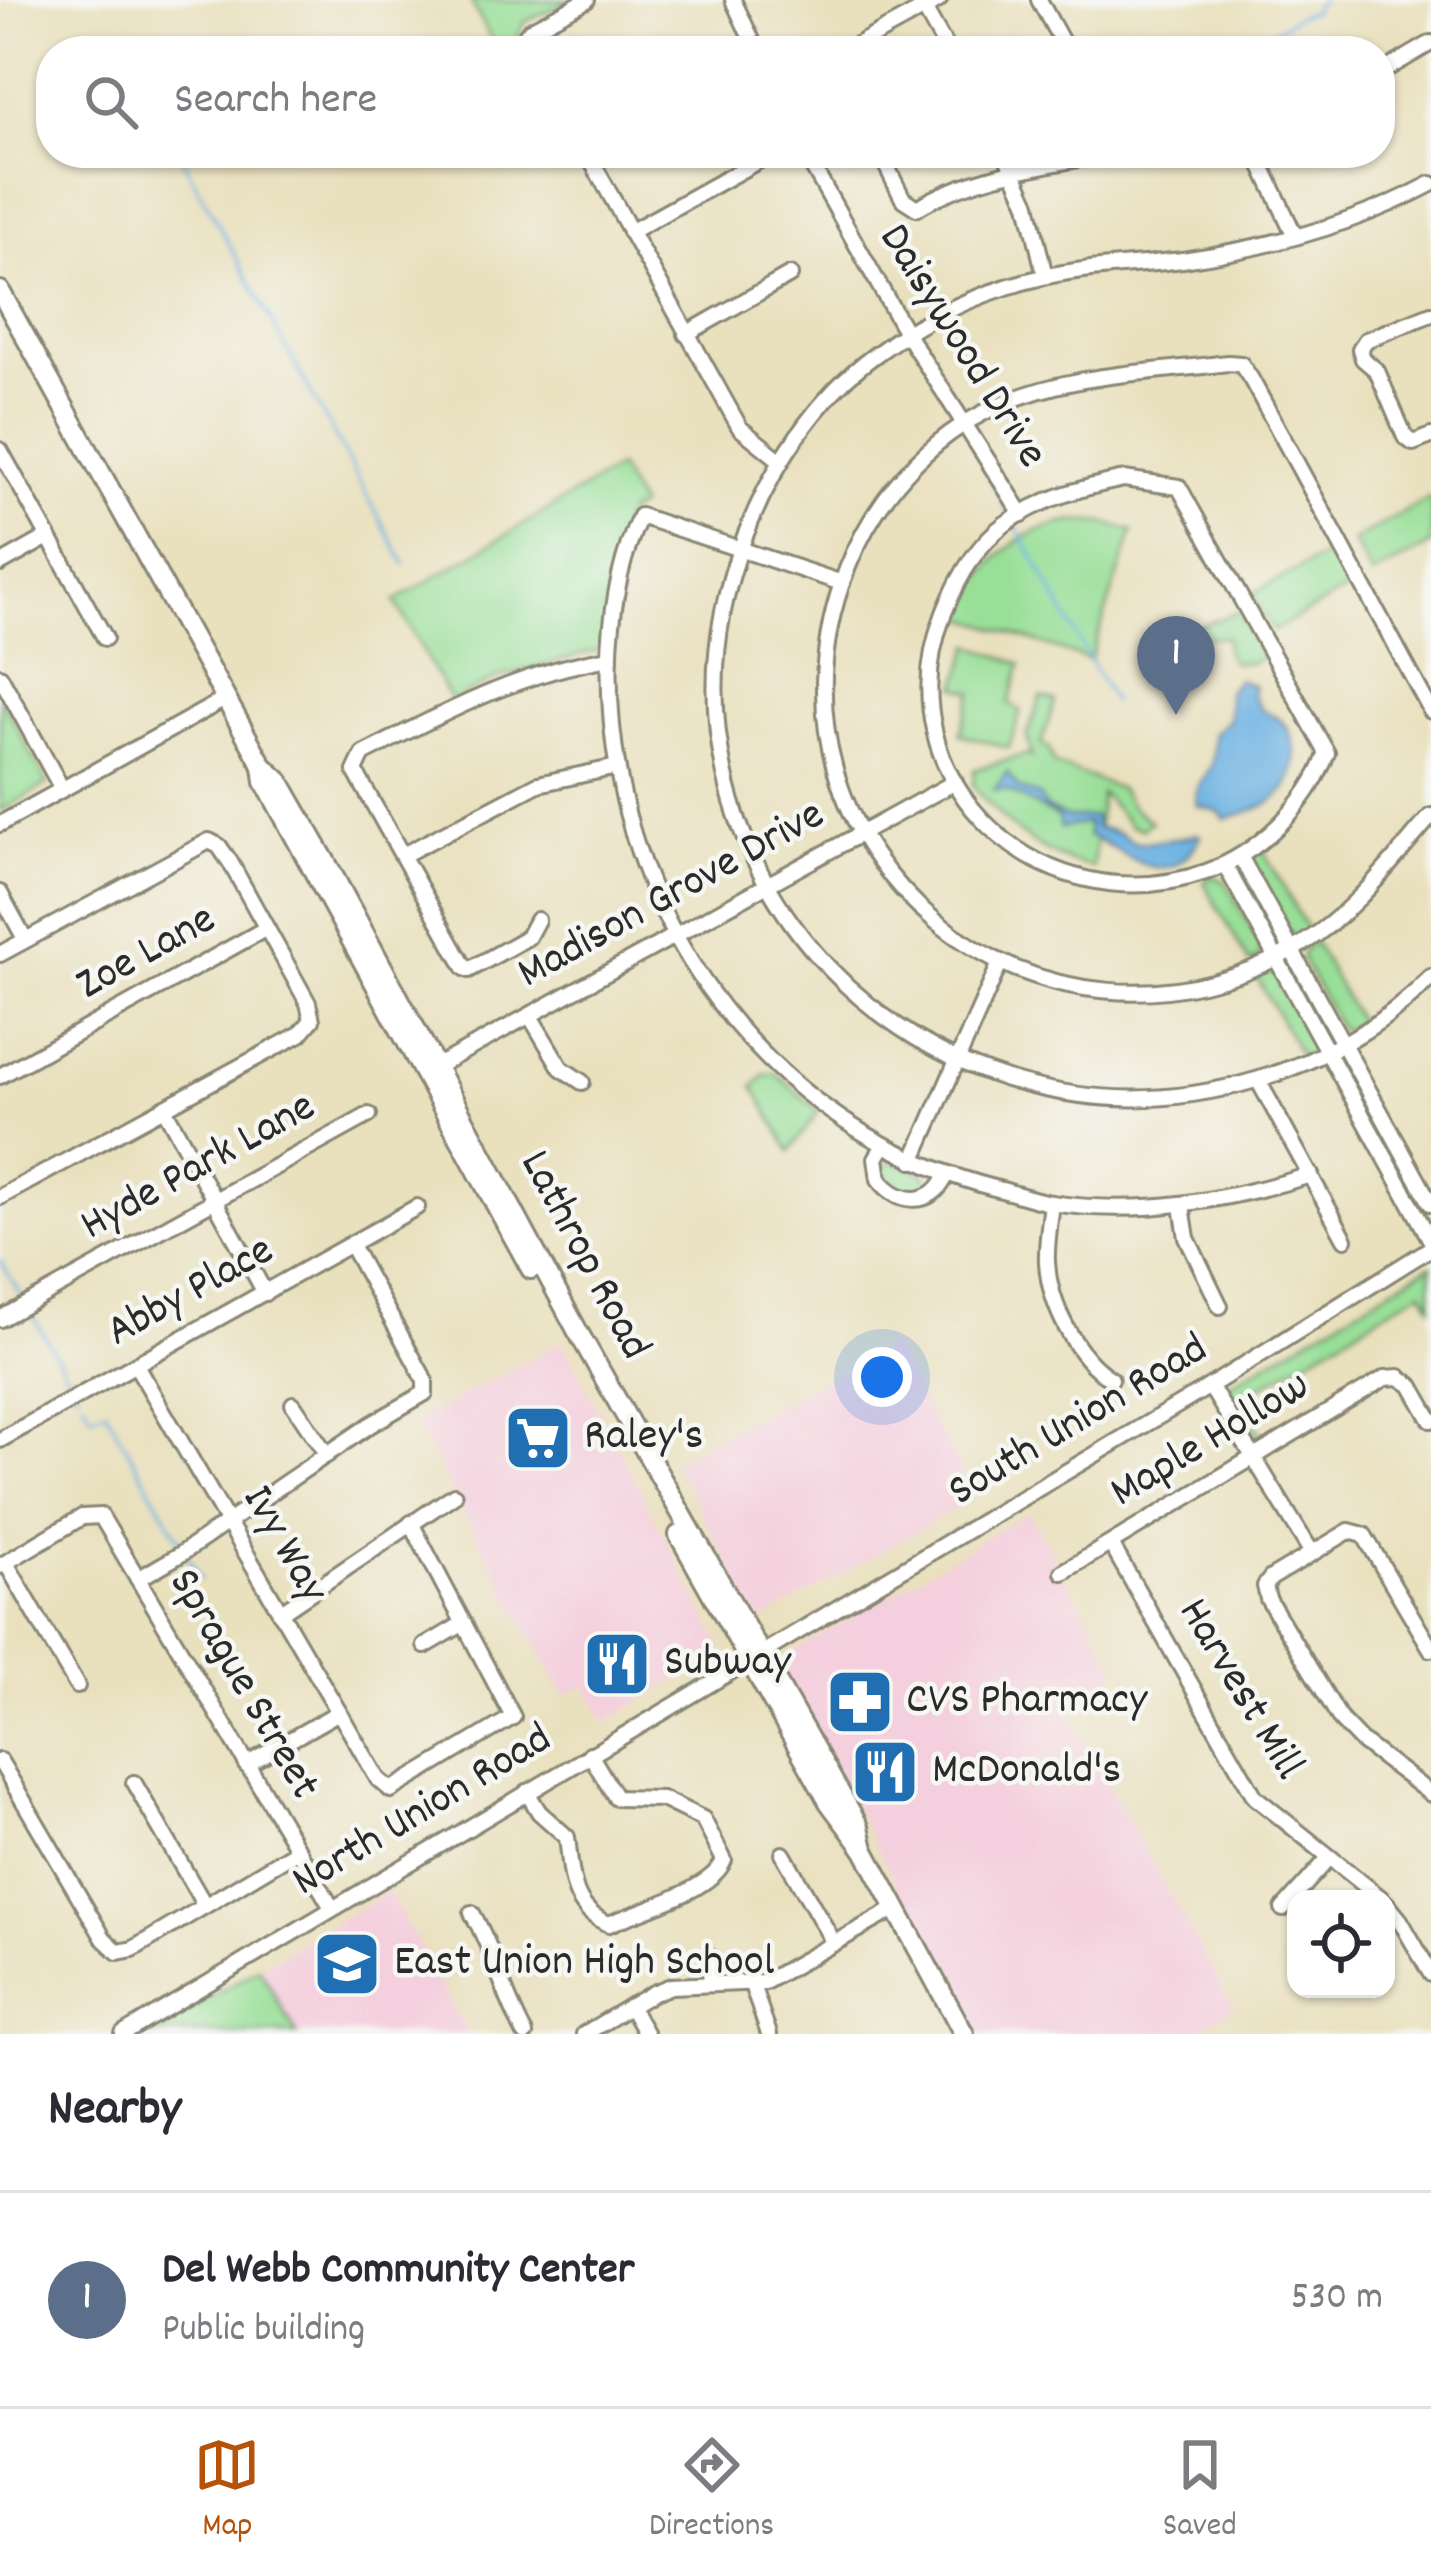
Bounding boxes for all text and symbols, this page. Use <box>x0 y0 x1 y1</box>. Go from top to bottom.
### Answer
search box <box>36 36 1395 168</box>
icon: search <box>78 69 144 135</box>
text: Search here <box>174 70 377 134</box>
street label: Daisywood Drive <box>860 213 1062 481</box>
pin: 1 <box>1137 616 1215 715</box>
street label: Madison Grove Drive <box>507 785 837 1007</box>
street label: Zoe Lane <box>66 890 228 1018</box>
street label: Hyde Park Lane <box>70 1077 328 1259</box>
street label: Lathrop Road <box>501 1140 665 1372</box>
street label: Abby Place <box>96 1221 286 1365</box>
street label: South Union Road <box>937 1319 1221 1525</box>
your location <box>852 1347 912 1407</box>
street label: Maple Hollow <box>1099 1356 1323 1526</box>
supermarket icon: Raley's <box>503 1403 573 1473</box>
place label: Raley's <box>584 1406 704 1470</box>
street label: Ivy Way <box>224 1474 343 1616</box>
street label: Sprague Street <box>150 1558 334 1812</box>
street label: Harvest Mill <box>1160 1587 1318 1793</box>
restaurant icon: Subway <box>582 1629 652 1699</box>
place label: Subway <box>664 1632 792 1696</box>
pharmacy icon: CVS Pharmacy <box>825 1667 895 1737</box>
place label: CVS Pharmacy <box>906 1670 1148 1734</box>
street label: North Union Road <box>281 1709 565 1915</box>
restaurant icon: McDonald's <box>850 1737 920 1807</box>
place label: McDonald's <box>932 1740 1121 1804</box>
map controls <box>1287 1890 1395 1998</box>
button: locate <box>1287 1890 1395 1998</box>
school or university icon: East Union High School <box>312 1929 382 1999</box>
place label: East Union High School <box>394 1932 775 1996</box>
text: Nearby <box>48 2076 181 2148</box>
text: Del Webb Community Center <box>162 2240 635 2304</box>
text: 1 <box>83 2272 91 2327</box>
text: 530 m <box>1291 2272 1383 2327</box>
text: Public building <box>162 2304 365 2359</box>
tab: Map <box>194 2432 260 2551</box>
tab: Directions <box>649 2432 774 2551</box>
tab: Saved <box>1163 2432 1237 2551</box>

